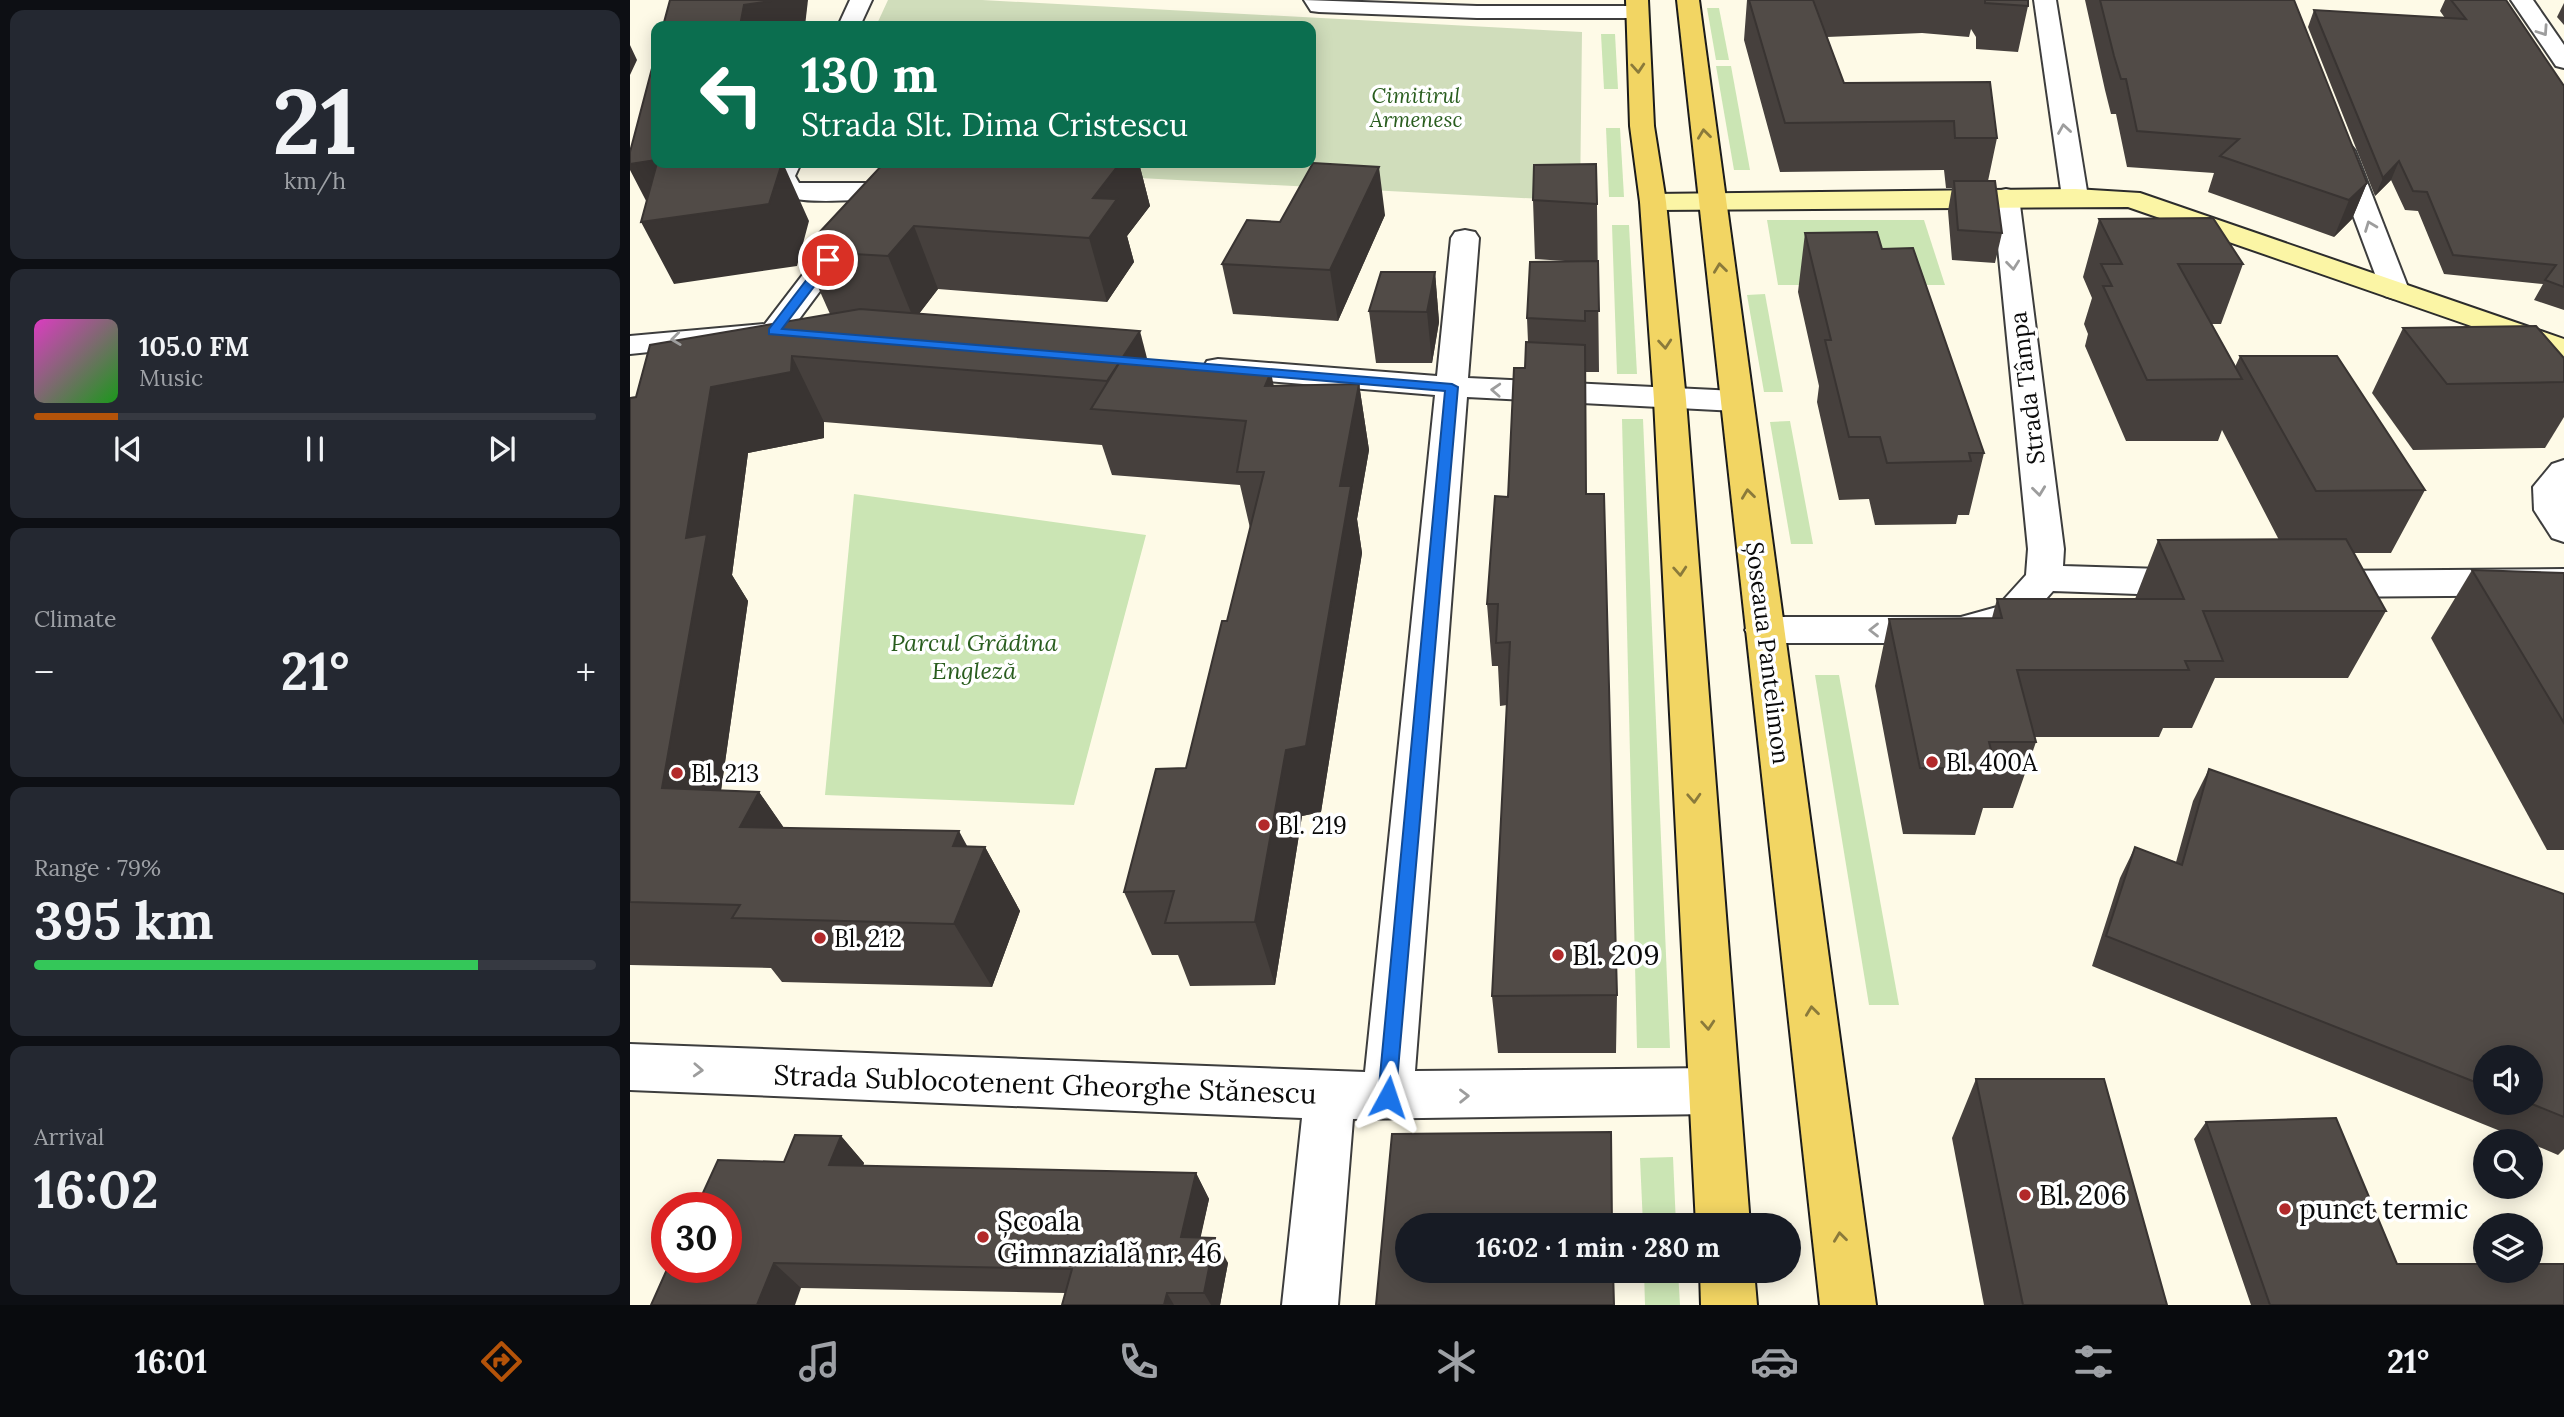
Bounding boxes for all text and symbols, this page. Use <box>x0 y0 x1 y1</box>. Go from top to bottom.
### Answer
one-way arrow <box>2535 23 2548 36</box>
text: 130 m <box>801 43 937 105</box>
icon: left <box>686 49 777 140</box>
text: 21 <box>272 62 358 179</box>
one-way arrow <box>1630 63 1645 74</box>
park label: Cimitirul Armenesc <box>1369 82 1463 133</box>
text: Strada Slt. Dima Cristescu <box>801 104 1188 145</box>
one-way arrow <box>2057 123 2072 135</box>
one-way arrow <box>1696 128 1711 140</box>
text: km/h <box>284 166 346 195</box>
one-way arrow <box>2364 220 2378 233</box>
pin <box>798 230 858 290</box>
icon: arrive <box>809 241 847 279</box>
one-way arrow <box>2006 259 2021 271</box>
one-way arrow <box>1713 262 1728 273</box>
street label: Strada Tâmpa <box>2002 310 2052 466</box>
text: 105.0 FM <box>139 330 249 363</box>
one-way arrow <box>670 332 682 347</box>
one-way arrow <box>1657 339 1672 350</box>
text: Music <box>139 363 203 392</box>
one-way arrow <box>1491 383 1502 398</box>
icon: previous <box>109 430 147 468</box>
icon: pause <box>296 430 334 468</box>
icon: next <box>483 430 521 468</box>
one-way arrow <box>2031 486 2046 497</box>
one-way arrow <box>1740 488 1755 500</box>
street label: Șoseaua Pantelimon <box>1739 540 1797 766</box>
one-way arrow <box>1673 565 1688 576</box>
text: Climate <box>34 604 116 633</box>
one-way arrow <box>1868 622 1879 638</box>
park label: Parcul Grădina Engleză <box>890 627 1058 686</box>
text: 21° <box>281 638 349 704</box>
text: − <box>34 648 54 696</box>
text: + <box>576 648 596 696</box>
place label: Bl. 400A <box>1946 747 2038 778</box>
marker: Bl. 400A <box>1924 754 1940 770</box>
place label: Bl. 213 <box>691 758 759 789</box>
marker: Bl. 213 <box>669 765 685 781</box>
one-way arrow <box>1687 793 1702 804</box>
place label: Bl. 219 <box>1278 810 1347 841</box>
marker: Bl. 219 <box>1256 817 1272 833</box>
text: Range · 79% <box>34 853 161 882</box>
text: 395 km <box>34 887 214 953</box>
place label: Bl. 212 <box>834 923 902 954</box>
marker: Bl. 212 <box>812 930 828 946</box>
place label: Bl. 209 <box>1572 937 1660 973</box>
marker: Bl. 209 <box>1550 947 1566 963</box>
one-way arrow <box>1805 1006 1820 1017</box>
one-way arrow <box>1700 1020 1715 1031</box>
map controls <box>2473 1045 2543 1283</box>
button: sound <box>2473 1045 2543 1115</box>
street label: Strada Sublocotenent Gheorghe Stănescu <box>773 1057 1317 1111</box>
position arrow <box>1351 1060 1425 1134</box>
one-way arrow <box>693 1062 704 1077</box>
one-way arrow <box>1459 1088 1470 1104</box>
text: Arrival <box>34 1122 104 1151</box>
button: search <box>2473 1129 2543 1199</box>
text: 16:02 <box>34 1156 159 1222</box>
place label: Bl. 206 <box>2039 1177 2127 1213</box>
marker: Bl. 206 <box>2017 1187 2033 1203</box>
place label: punct termic <box>2299 1191 2468 1227</box>
speed limit sign: 30 <box>651 1192 742 1283</box>
marker: punct termic <box>2277 1201 2293 1217</box>
place label: Școala Gimnazială nr. 46 <box>997 1203 1222 1271</box>
button: layers <box>2473 1213 2543 1283</box>
marker: Școala Gimnazială nr. 46 <box>975 1229 991 1245</box>
text: 16:02 · 1 min · 280 m <box>1476 1231 1720 1264</box>
one-way arrow <box>1833 1231 1848 1243</box>
icon: directions <box>477 1337 526 1386</box>
icon: music <box>795 1337 844 1386</box>
icon: phone <box>1114 1337 1163 1386</box>
icon: climate <box>1432 1337 1481 1386</box>
icon: car <box>1750 1337 1799 1386</box>
icon: filters <box>2069 1337 2118 1386</box>
text: 16:01 <box>135 1341 207 1382</box>
text: 21° <box>2387 1341 2429 1382</box>

